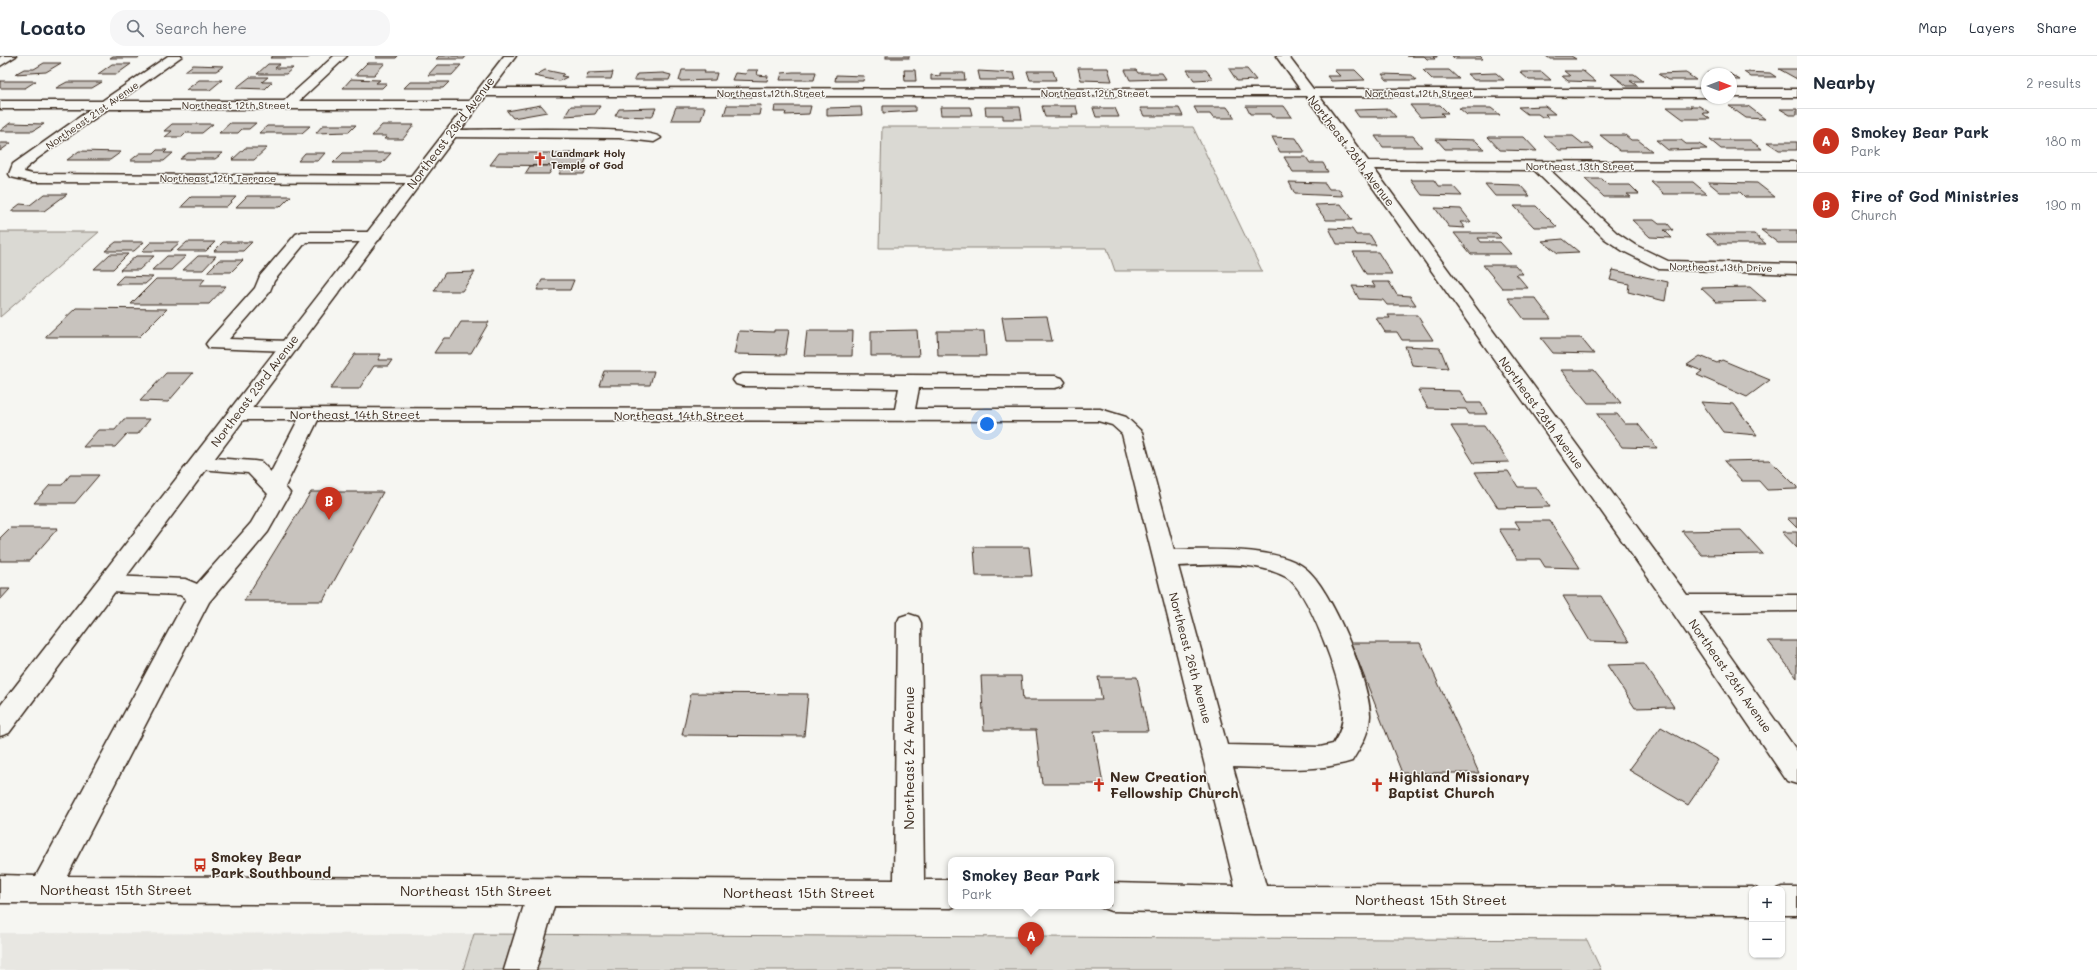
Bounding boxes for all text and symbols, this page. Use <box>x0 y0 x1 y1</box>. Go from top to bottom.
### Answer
search box <box>110 10 390 46</box>
text: Locato <box>20 15 86 40</box>
icon: search <box>124 17 146 39</box>
text: Search here <box>156 18 247 38</box>
text: Map <box>1918 18 1947 37</box>
text: Layers <box>1969 18 2015 37</box>
text: Share <box>2037 18 2077 37</box>
north arrow <box>1701 68 1737 104</box>
text: Nearby <box>1813 71 1875 93</box>
street label: Northeast 23rd Avenue <box>403 73 498 192</box>
text: 2 results <box>2026 74 2081 91</box>
street label: Northeast 21st Avenue <box>43 78 141 152</box>
street label: Northeast 12th Street <box>717 86 825 100</box>
street label: Northeast 12th Street <box>1041 86 1149 100</box>
street label: Northeast 12th Street <box>1365 86 1473 100</box>
street label: Northeast 28th Avenue <box>1305 92 1399 209</box>
street label: Northeast 12th Street <box>182 98 290 112</box>
text: Smokey Bear Park <box>1851 122 1989 142</box>
text: A <box>1821 132 1831 149</box>
text: 180 m <box>2045 132 2081 149</box>
text: Park <box>1851 142 1880 159</box>
place label: Landmark Holy Temple of God <box>551 146 626 172</box>
church icon: Landmark Holy Temple of God <box>532 151 548 167</box>
street label: Northeast 13th Street <box>1526 159 1634 173</box>
street label: Northeast 12th Terrace <box>160 171 276 185</box>
text: Fire of God Ministries <box>1851 186 2019 206</box>
text: B <box>1822 196 1830 213</box>
text: 190 m <box>2045 196 2081 213</box>
text: Church <box>1851 206 1896 223</box>
street label: Northeast 13th Drive <box>1669 259 1773 275</box>
street label: Northeast 23rd Avenue <box>207 331 302 450</box>
street label: Northeast 28th Avenue <box>1496 353 1588 472</box>
street label: Northeast 14th Street <box>290 406 420 422</box>
street label: Northeast 14th Street <box>614 407 744 423</box>
your location <box>977 414 997 434</box>
pin: B <box>316 487 342 520</box>
street label: Northeast 26th Avenue <box>1166 590 1216 725</box>
street label: Northeast 28th Avenue <box>1685 615 1776 735</box>
street label: Northeast 24 Avenue <box>899 686 918 830</box>
place label: New Creation Fellowship Church <box>1110 767 1238 802</box>
place label: Highland Missionary Baptist Church <box>1388 767 1530 802</box>
church icon: New Creation Fellowship Church <box>1091 777 1107 793</box>
church icon: Highland Missionary Baptist Church <box>1369 777 1385 793</box>
place label: Smokey Bear Park Southbound <box>211 847 331 882</box>
bus stop icon: Smokey Bear Park Southbound <box>192 857 208 873</box>
popup <box>948 857 1114 909</box>
text: Smokey Bear Park <box>962 865 1100 885</box>
street label: Northeast 15th Street <box>40 880 192 899</box>
street label: Northeast 15th Street <box>400 881 552 900</box>
street label: Northeast 15th Street <box>723 883 875 902</box>
text: Park <box>962 885 992 902</box>
map controls <box>1749 886 1785 958</box>
button: + <box>1749 886 1785 922</box>
street label: Northeast 15th Street <box>1355 890 1507 909</box>
pin: A <box>1018 922 1044 955</box>
button: − <box>1749 922 1785 958</box>

